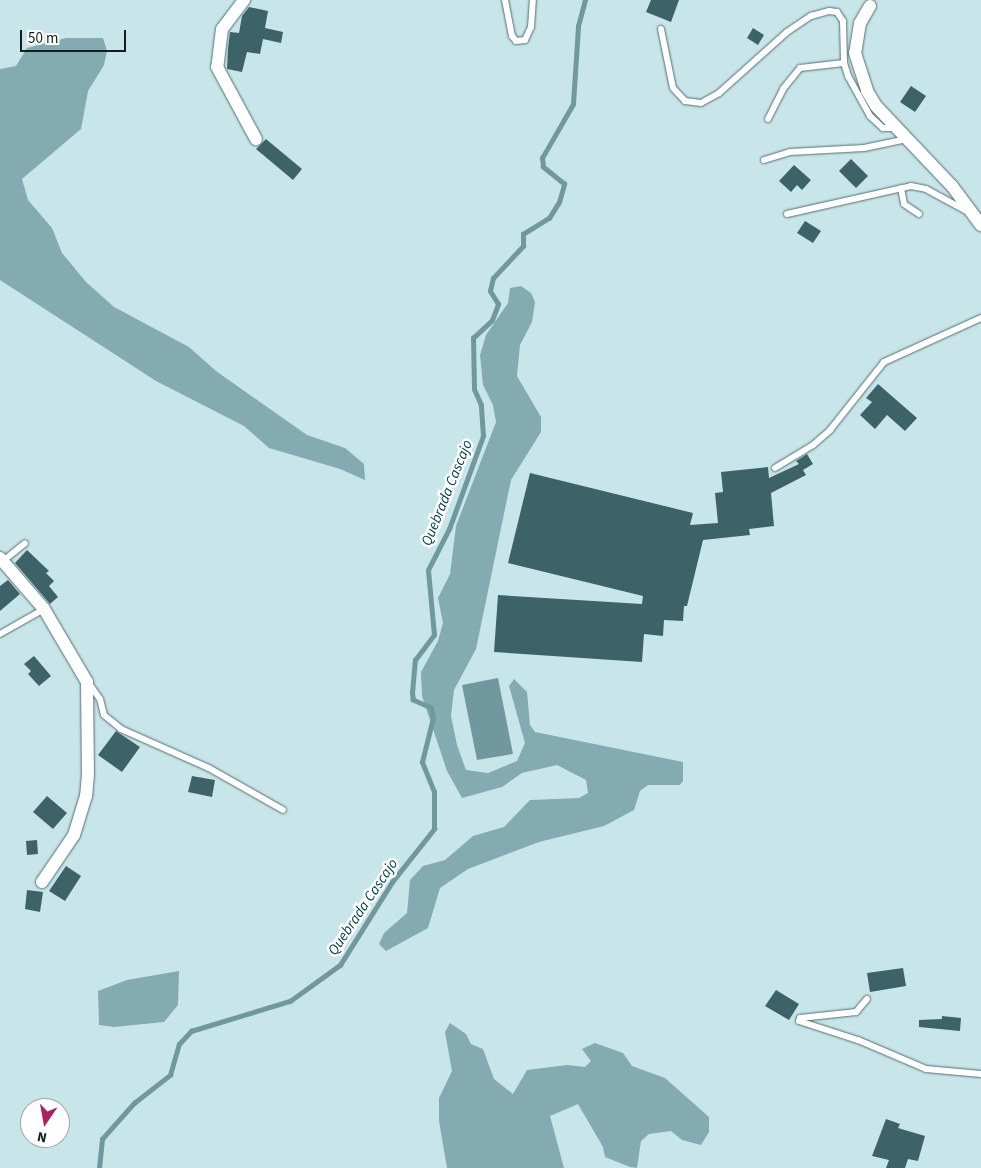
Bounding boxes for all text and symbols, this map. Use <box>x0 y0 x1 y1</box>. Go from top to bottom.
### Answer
scale bar <box>22 20 129 52</box>
text: 50 m <box>28 28 58 49</box>
water label: Quebrada Cascajo <box>418 437 476 549</box>
water label: Quebrada Cascajo <box>324 855 402 959</box>
north arrow <box>20 1098 70 1148</box>
text: N <box>35 1126 49 1147</box>

